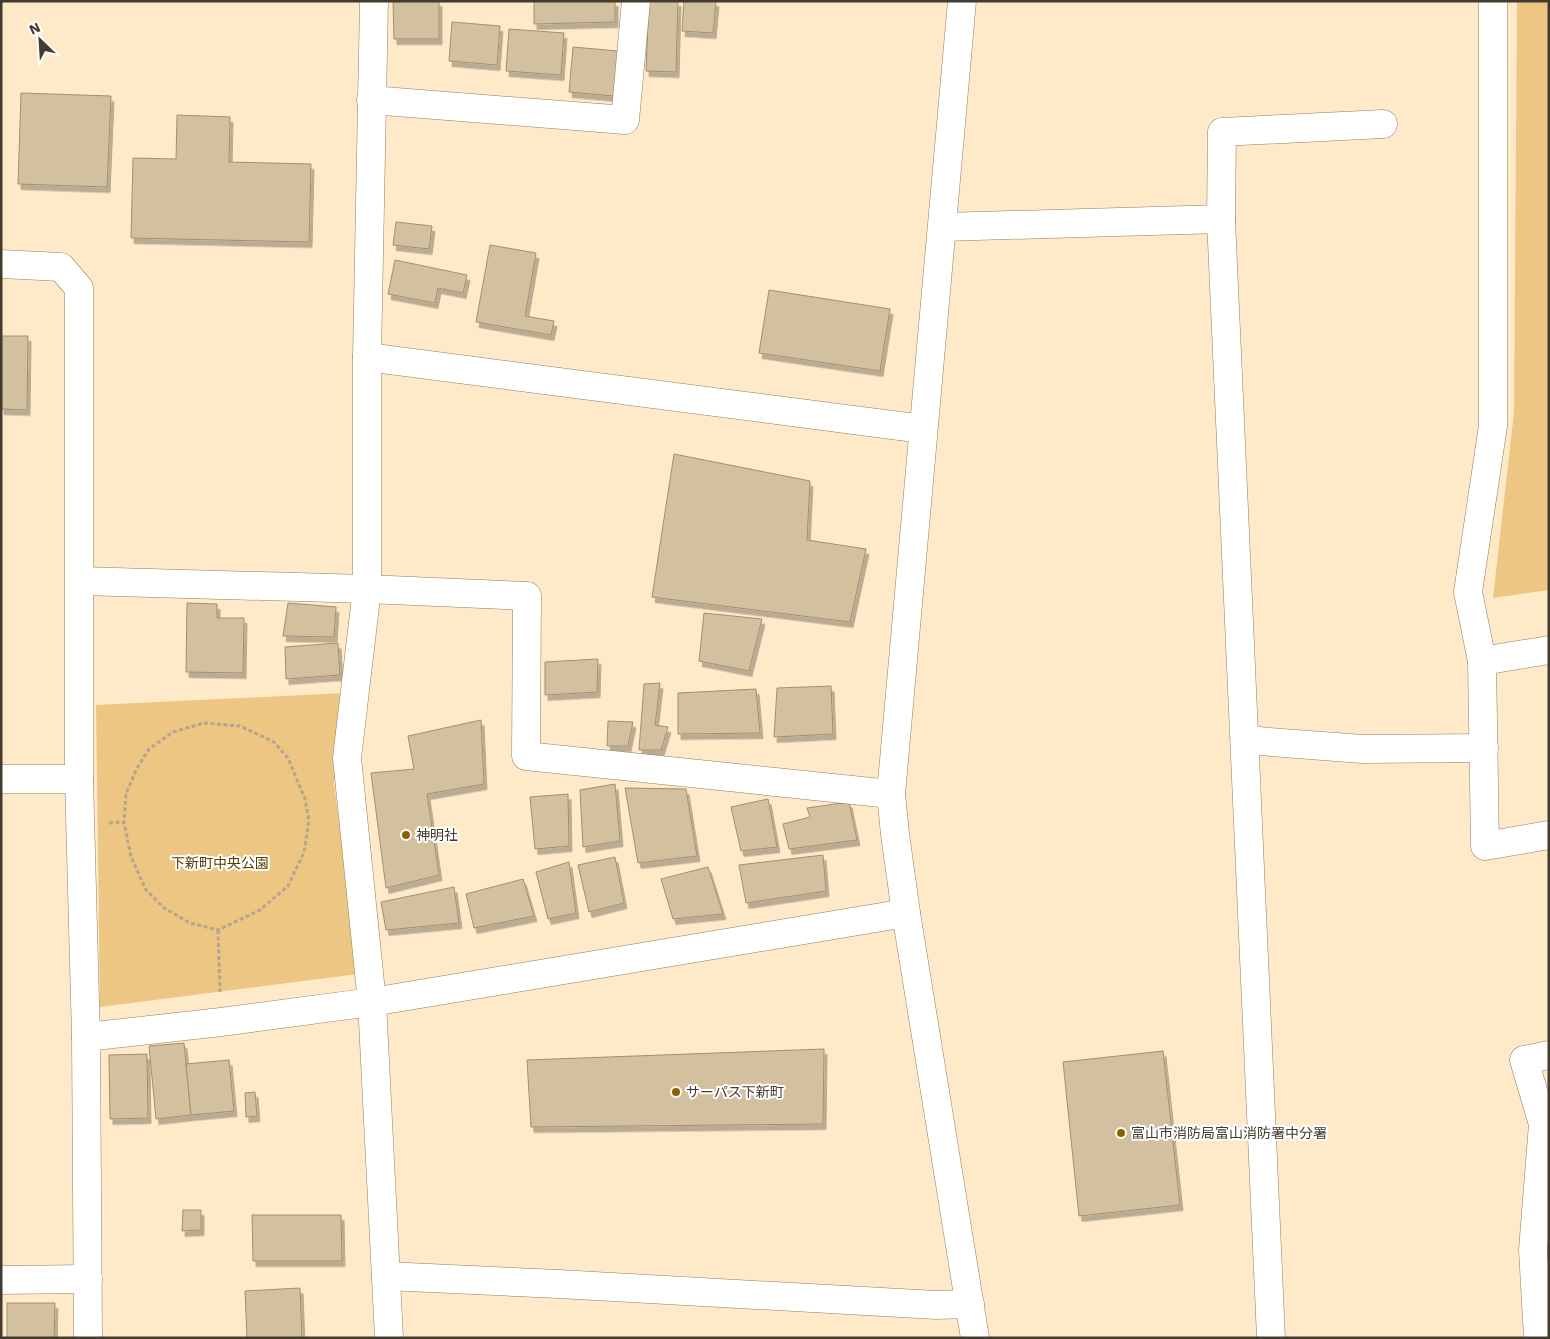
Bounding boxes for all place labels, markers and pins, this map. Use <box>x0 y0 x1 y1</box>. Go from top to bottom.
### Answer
place label: 神明社 <box>416 827 458 843</box>
marker: 神明社 <box>400 829 412 841</box>
place label: サーパス下新町 <box>686 1084 784 1100</box>
marker: サーパス下新町 <box>670 1086 682 1098</box>
place label: 富山市消防局富山消防署中分署 <box>1131 1125 1327 1141</box>
marker: 富山市消防局富山消防署中分署 <box>1115 1127 1127 1139</box>

